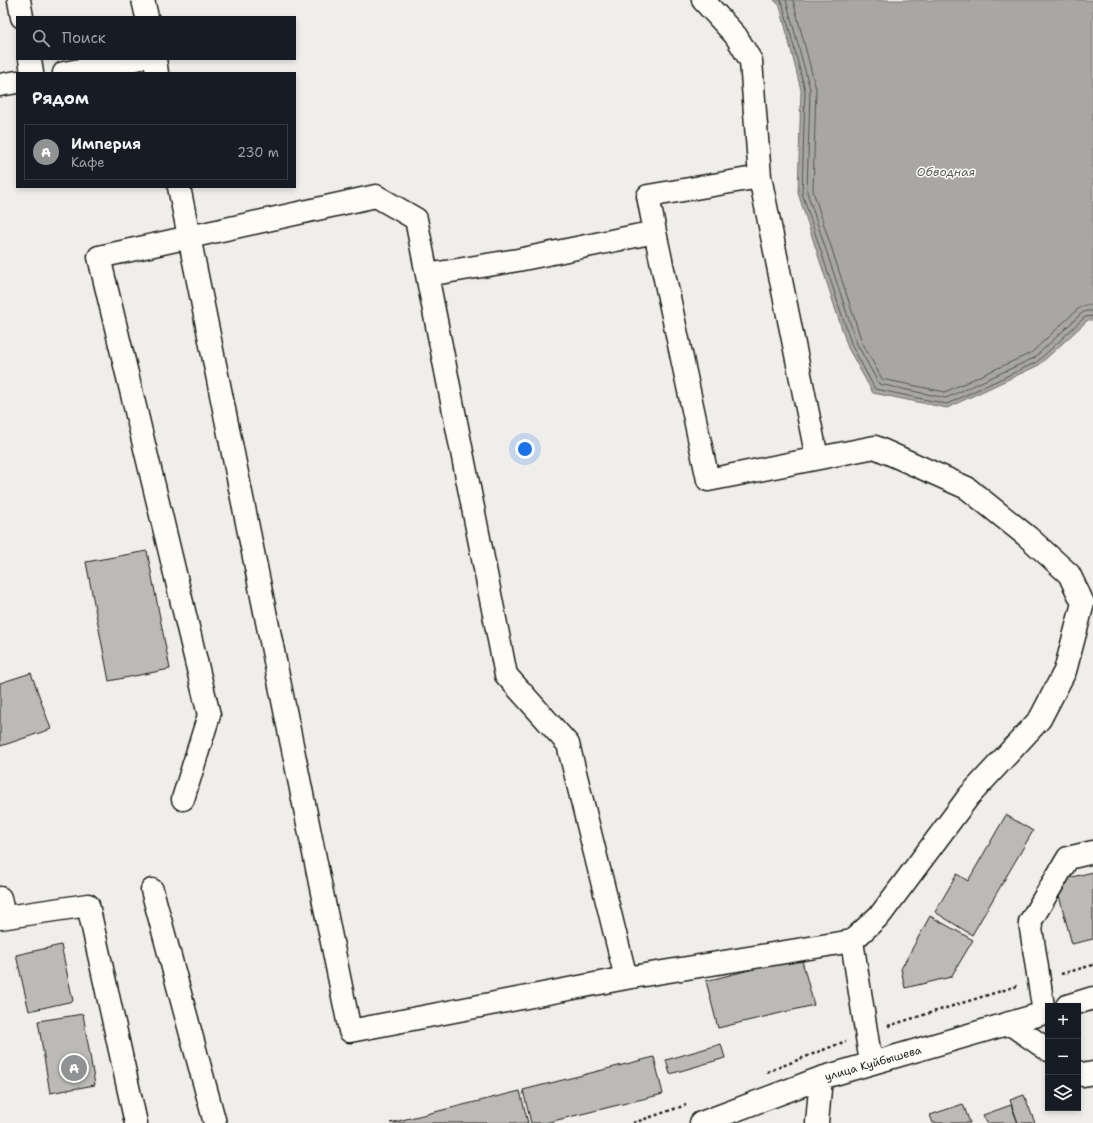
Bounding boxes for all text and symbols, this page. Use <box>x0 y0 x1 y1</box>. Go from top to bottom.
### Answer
search box <box>16 16 296 60</box>
icon: search <box>30 27 52 49</box>
text: Поиск <box>62 28 106 48</box>
text: Рядом <box>32 87 89 109</box>
text: Империя <box>71 134 141 154</box>
text: A <box>41 144 51 161</box>
text: 230 m <box>237 144 279 161</box>
text: Кафе <box>71 154 105 171</box>
water label: Обводная <box>917 164 976 180</box>
your location <box>515 439 535 459</box>
map controls <box>1045 1003 1081 1111</box>
button: + <box>1045 1003 1081 1039</box>
button: − <box>1045 1039 1081 1075</box>
street label: улица Куйбышева <box>823 1042 923 1084</box>
pin: A <box>61 1053 87 1083</box>
button: layers <box>1045 1075 1081 1111</box>

